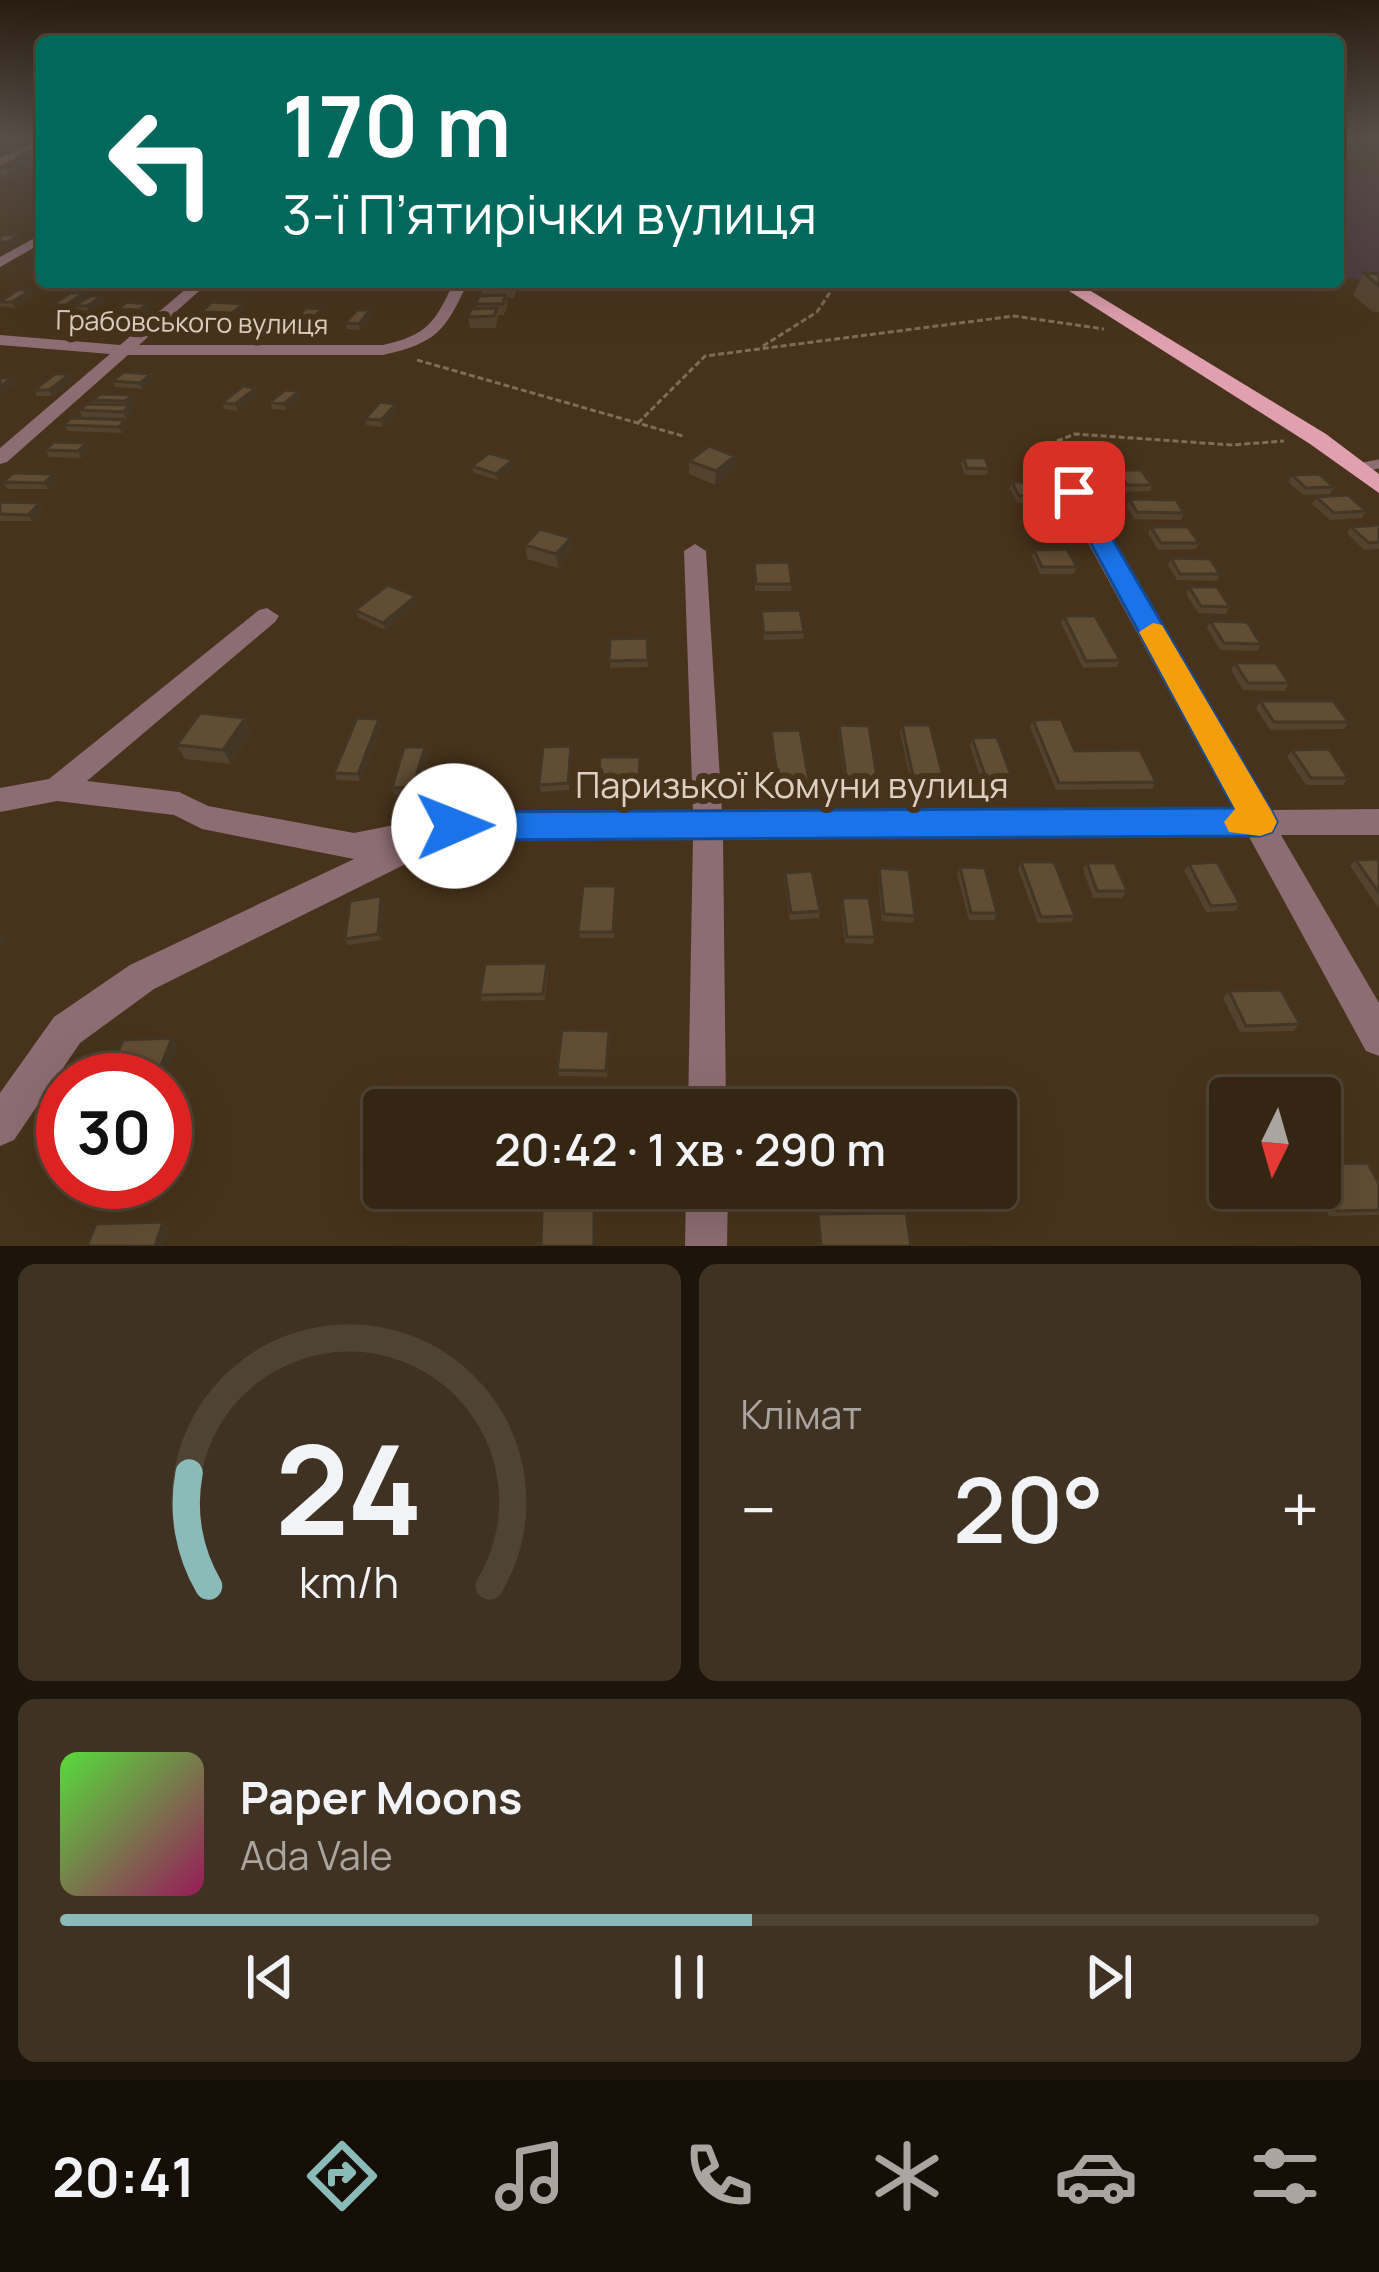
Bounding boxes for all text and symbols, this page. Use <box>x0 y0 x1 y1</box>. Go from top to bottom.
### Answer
text: 170 m <box>282 67 511 182</box>
icon: left <box>84 84 240 240</box>
text: 3-ї П’ятирічки вулиця <box>282 176 817 250</box>
street label: Грабовського вулиця <box>55 301 329 342</box>
pin <box>1023 441 1125 543</box>
icon: arrive <box>1041 459 1107 525</box>
street label: Паризької Комуни вулиця <box>575 760 1009 809</box>
position arrow <box>391 763 517 889</box>
speed limit sign: 30 <box>36 1053 192 1209</box>
north arrow <box>1209 1077 1341 1209</box>
map controls <box>1209 1077 1341 1209</box>
text: 20:42 · 1 хв · 290 m <box>494 1118 886 1180</box>
text: Клімат <box>741 1387 862 1441</box>
text: 24 <box>275 1402 423 1572</box>
text: 20° <box>953 1447 1104 1570</box>
text: − <box>741 1464 776 1554</box>
text: + <box>1281 1464 1319 1554</box>
text: km/h <box>299 1551 399 1610</box>
text: Paper Moons <box>240 1766 522 1828</box>
text: Ada Vale <box>240 1828 393 1882</box>
icon: previous <box>237 1944 303 2010</box>
icon: pause <box>656 1944 722 2010</box>
icon: next <box>1076 1944 1142 2010</box>
icon: directions <box>300 2134 384 2218</box>
icon: music <box>488 2134 572 2218</box>
icon: phone <box>677 2134 761 2218</box>
icon: climate <box>865 2134 949 2218</box>
icon: car <box>1054 2134 1138 2218</box>
icon: filters <box>1243 2134 1327 2218</box>
text: 20:41 <box>52 2139 195 2213</box>

